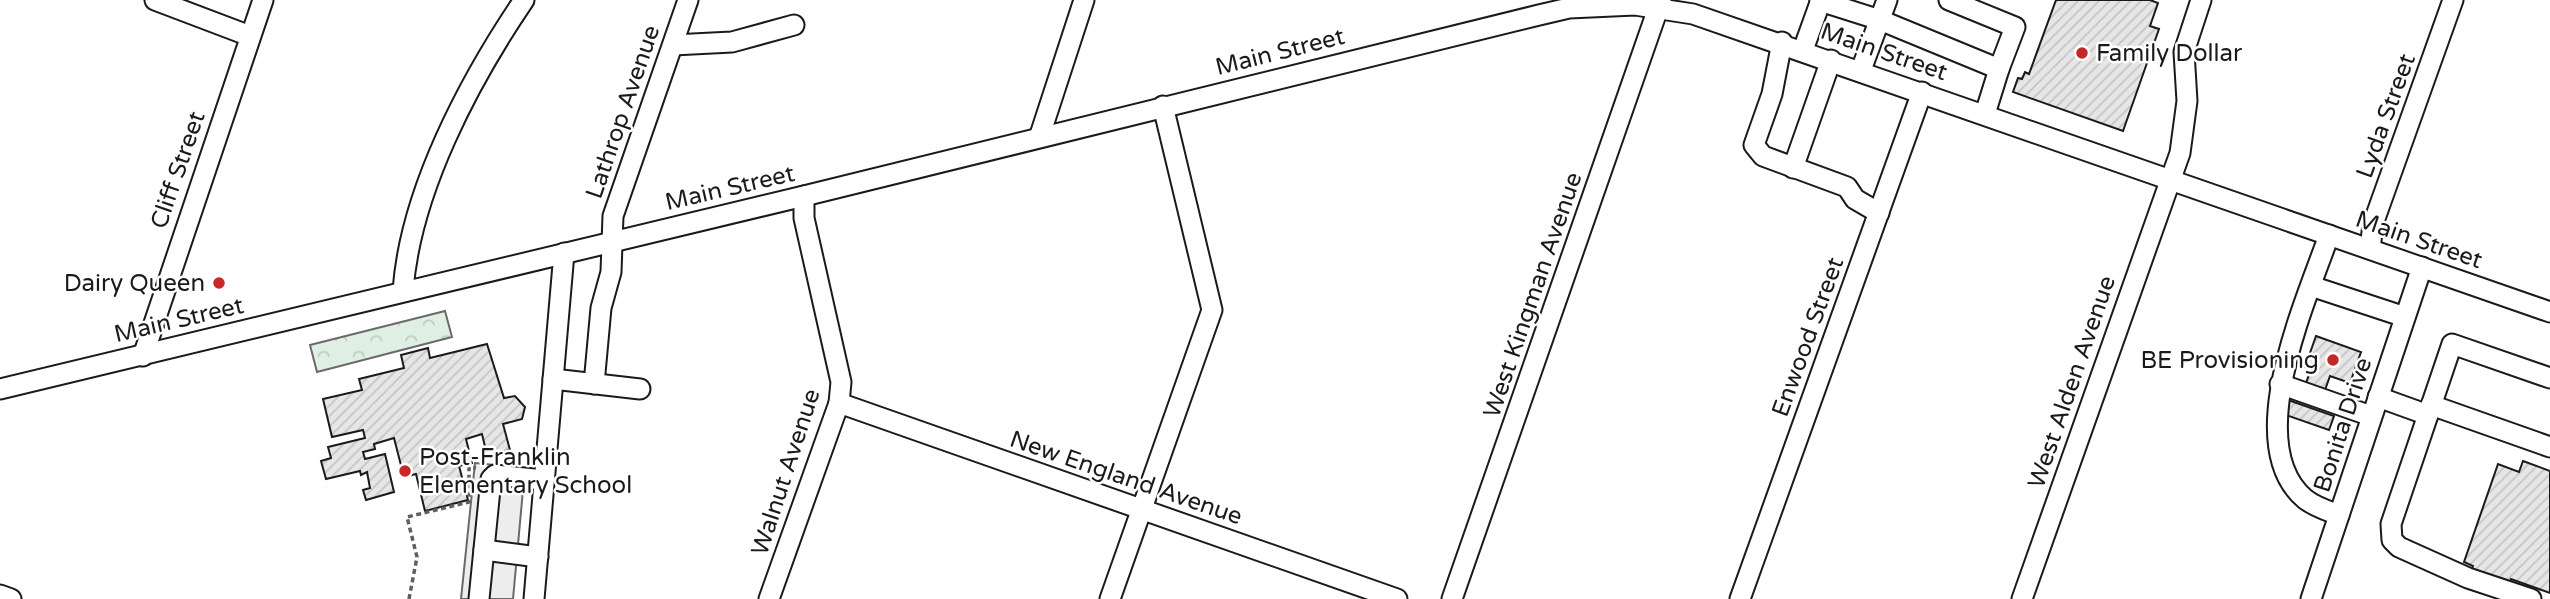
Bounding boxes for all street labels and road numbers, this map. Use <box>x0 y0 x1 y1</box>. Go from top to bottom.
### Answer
street label: Main Street <box>1817 17 1951 87</box>
street label: Lathrop Avenue <box>580 21 666 203</box>
street label: Main Street <box>1212 22 1348 82</box>
street label: Lyda Street <box>2350 50 2422 182</box>
street label: Cliff Street <box>144 108 212 232</box>
street label: Main Street <box>662 159 798 217</box>
street label: West Kingman Avenue <box>1477 168 1589 422</box>
street label: Main Street <box>2352 205 2486 275</box>
street label: Enwood Street <box>1766 253 1850 421</box>
street label: West Alden Avenue <box>2022 272 2122 492</box>
street label: Main Street <box>111 291 247 349</box>
street label: Bonita Drive <box>2308 354 2378 496</box>
street label: Walnut Avenue <box>745 385 827 559</box>
street label: New England Avenue <box>1006 425 1246 531</box>

